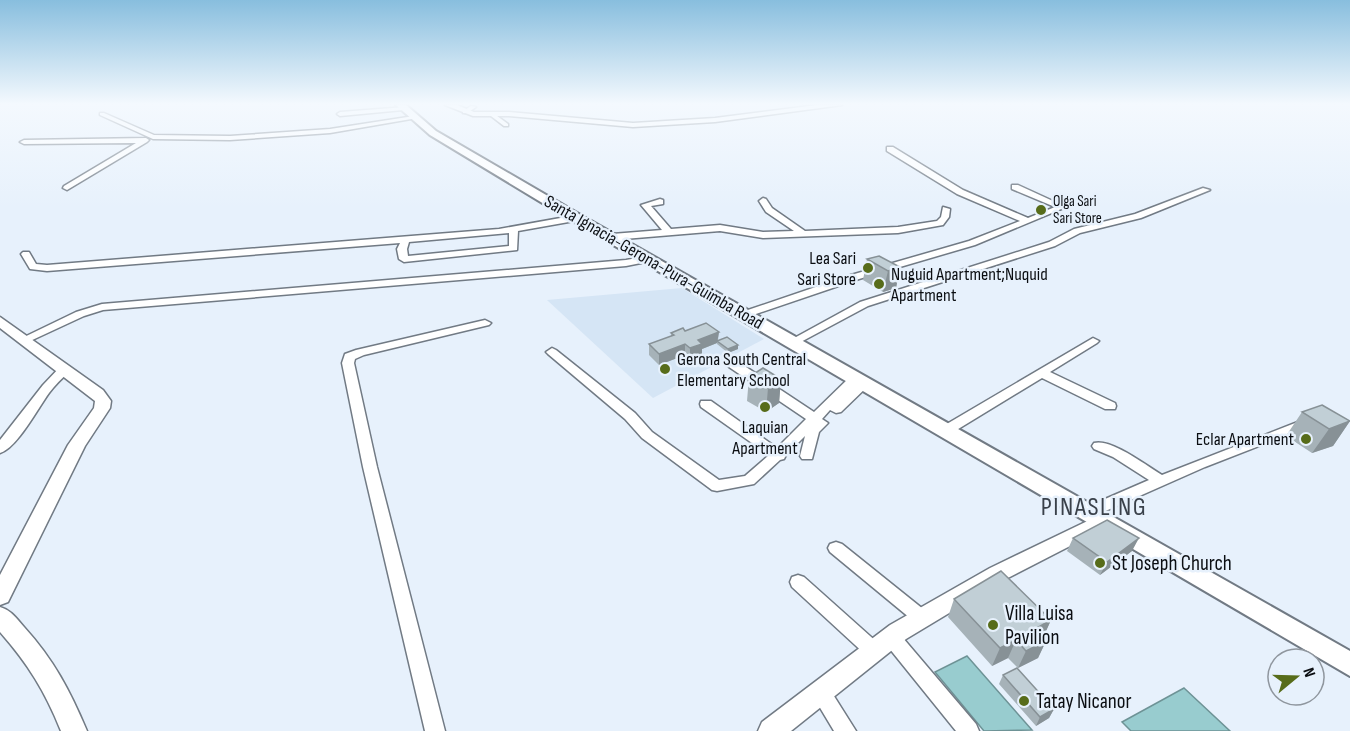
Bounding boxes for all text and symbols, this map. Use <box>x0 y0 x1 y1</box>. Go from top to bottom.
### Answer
street label: Santa Ignacia-Gerona-Pura-Guimba Road <box>541 191 767 334</box>
place label: Olga Sari Sari Store <box>1053 192 1102 228</box>
marker: Olga Sari Sari Store <box>1034 203 1048 217</box>
place label: Lea Sari Sari Store <box>797 248 856 290</box>
marker: Lea Sari Sari Store <box>861 261 875 275</box>
place label: Nuguid Apartment;Nuquid Apartment <box>890 264 1048 306</box>
marker: Nuguid Apartment;Nuquid Apartment <box>872 277 886 291</box>
place label: Gerona South Central Elementary School <box>677 349 806 391</box>
marker: Gerona South Central Elementary School <box>658 362 672 376</box>
marker: Laquian Apartment <box>758 400 772 414</box>
place label: Laquian Apartment <box>731 417 798 459</box>
place label: Eclar Apartment <box>1196 429 1294 450</box>
marker: Eclar Apartment <box>1299 432 1313 446</box>
district label: PINASLING <box>1041 492 1147 523</box>
place label: St Joseph Church <box>1112 551 1232 576</box>
marker: St Joseph Church <box>1093 556 1107 570</box>
place label: Villa Luisa Pavilion <box>1005 601 1074 650</box>
marker: Villa Luisa Pavilion <box>986 618 1000 632</box>
north arrow <box>1266 647 1326 707</box>
text: N <box>1298 665 1319 680</box>
place label: Tatay Nicanor <box>1036 689 1131 714</box>
marker: Tatay Nicanor <box>1017 694 1031 708</box>

